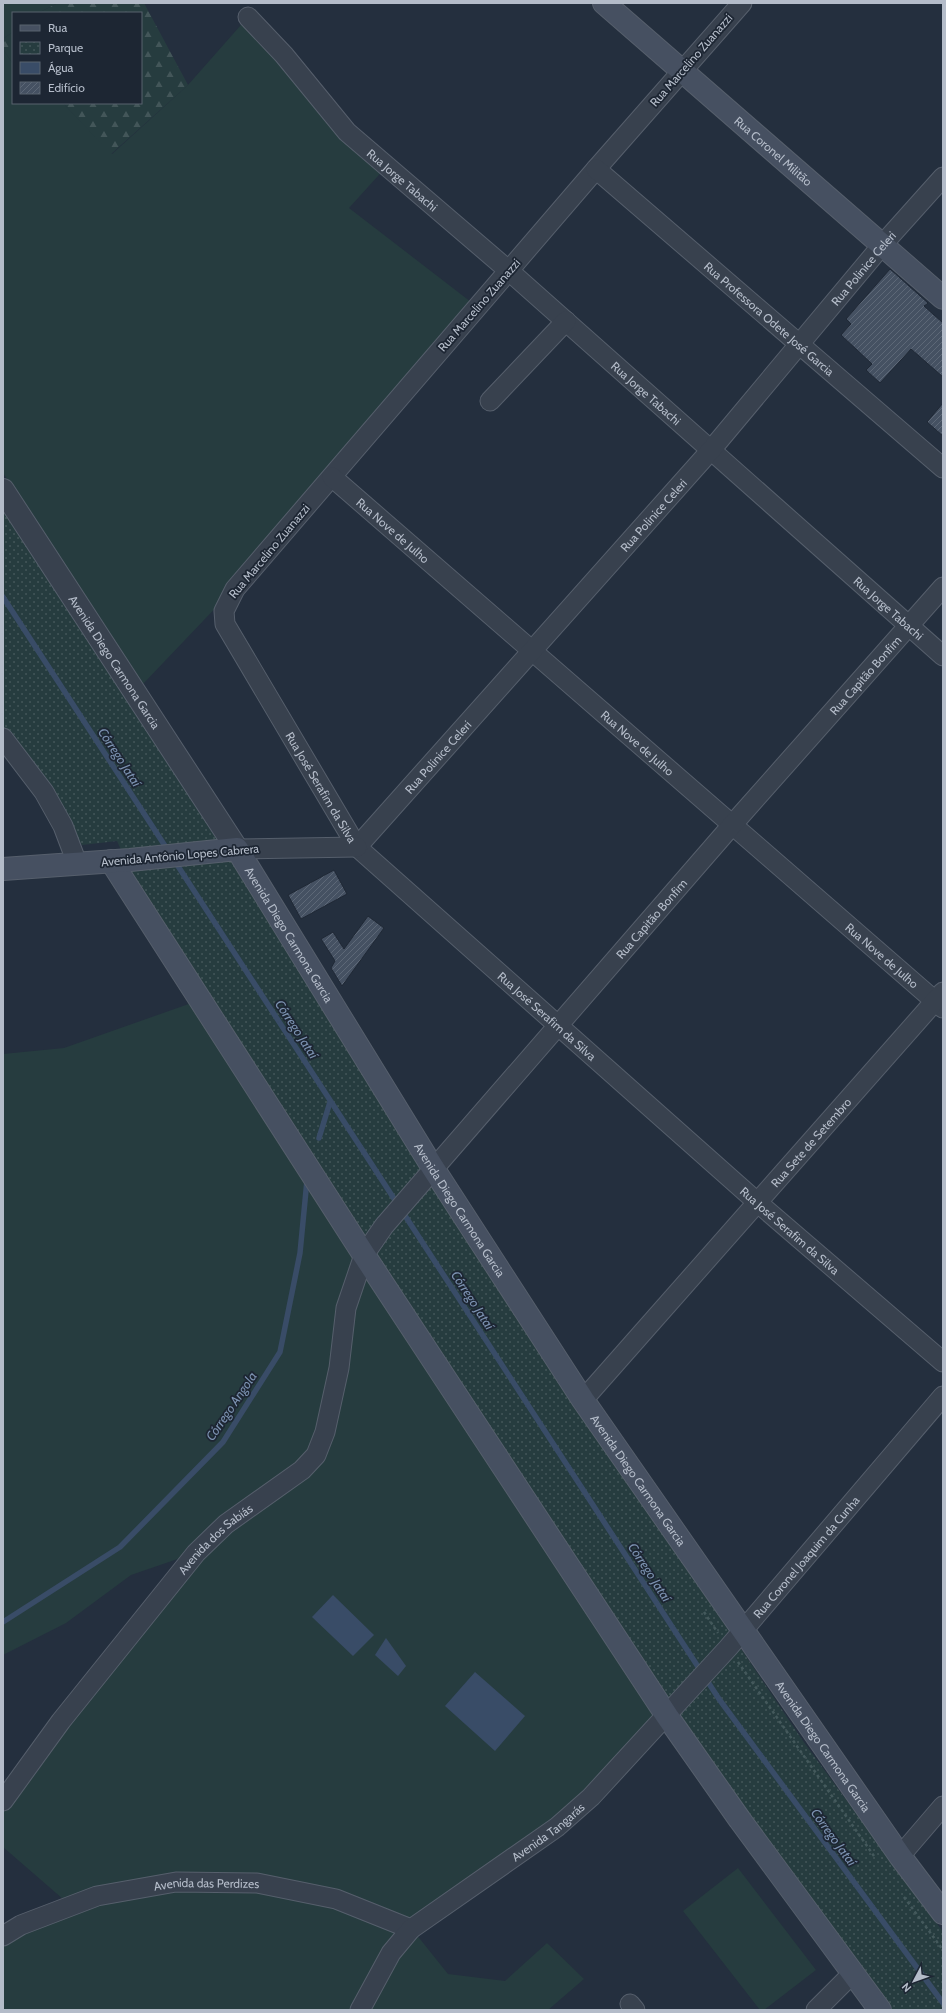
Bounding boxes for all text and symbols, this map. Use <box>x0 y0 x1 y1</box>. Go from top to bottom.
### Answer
street label: Rua Marcelino Zuanazzi <box>647 10 735 110</box>
legend <box>12 12 142 104</box>
text: Rua <box>48 20 67 35</box>
text: Parque <box>48 40 83 55</box>
text: Água <box>48 60 74 75</box>
text: Edifício <box>48 80 85 95</box>
street label: Rua Coronel Militão <box>732 113 816 189</box>
street label: Rua Jorge Tabachi <box>364 145 441 214</box>
street label: Rua Polinice Celeri <box>827 228 899 308</box>
street label: Rua Marcelino Zuanazzi <box>435 255 523 355</box>
street label: Rua Professora Odete José Garcia <box>701 258 838 379</box>
street label: Rua Jorge Tabachi <box>608 358 684 428</box>
street label: Rua Polinice Celeri <box>617 475 690 554</box>
street label: Rua Nove de Julho <box>353 494 433 566</box>
street label: Rua Marcelino Zuanazzi <box>225 501 313 601</box>
street label: Rua Jorge Tabachi <box>851 573 927 643</box>
street label: Avenida Diego Carmona Garcia <box>66 592 164 732</box>
street label: Rua Capitão Bonfim <box>826 632 904 718</box>
street label: Rua Nove de Julho <box>598 707 678 779</box>
street label: Rua Polinice Celeri <box>401 717 474 796</box>
water label: Córrego Jataí <box>95 725 146 790</box>
street label: Rua José Serafim da Silva <box>283 729 360 846</box>
street label: Avenida Antônio Lopes Cabrera <box>100 841 260 869</box>
street label: Avenida Diego Carmona Garcia <box>242 864 337 1005</box>
street label: Rua Capitão Bonfim <box>612 875 690 961</box>
street label: Rua Nove de Julho <box>843 919 922 991</box>
street label: Rua José Serafim da Silva <box>495 968 600 1064</box>
water label: Córrego Jataí <box>272 997 323 1062</box>
street label: Rua Sete de Setembro <box>767 1094 854 1190</box>
street label: Avenida Diego Carmona Garcia <box>412 1140 509 1280</box>
street label: Rua José Serafim da Silva <box>737 1183 843 1277</box>
water label: Córrego Jataí <box>448 1268 499 1333</box>
water label: Córrego Angola <box>202 1368 260 1444</box>
street label: Avenida Diego Carmona Garcia <box>588 1411 690 1549</box>
street label: Rua Coronel Joaquim da Cunha <box>750 1492 862 1621</box>
street label: Avenida dos Sabiás <box>175 1500 255 1577</box>
water label: Córrego Jataí <box>625 1540 676 1605</box>
street label: Avenida Diego Carmona Garcia <box>773 1678 875 1815</box>
street label: Avenida Tangarás <box>508 1799 587 1864</box>
water label: Córrego Jataí <box>808 1805 861 1870</box>
street label: Avenida das Perdizes <box>152 1874 259 1893</box>
north arrow <box>894 1961 934 2001</box>
text: N <box>899 1980 914 1995</box>

